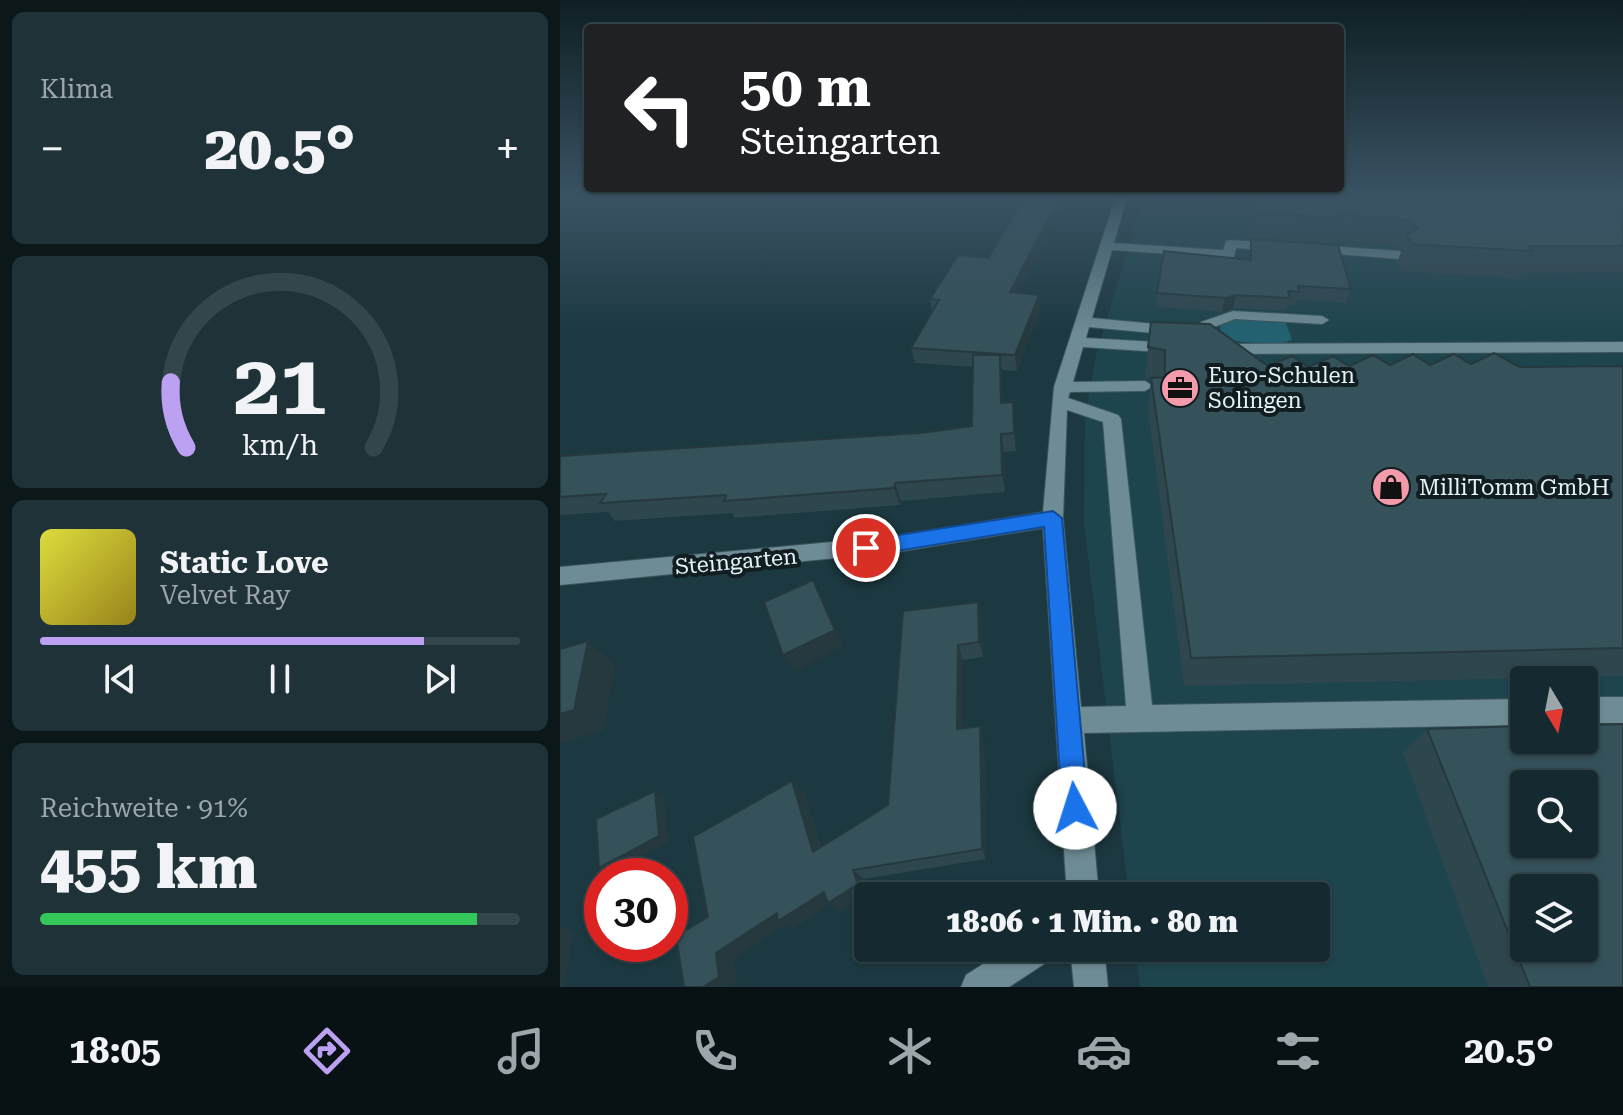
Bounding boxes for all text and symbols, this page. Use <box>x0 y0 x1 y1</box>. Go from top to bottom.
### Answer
text: 50 m <box>740 54 871 120</box>
icon: left <box>608 56 712 160</box>
text: Klima <box>40 74 113 104</box>
text: 20.5° <box>205 113 355 184</box>
text: Steingarten <box>740 121 941 163</box>
text: − <box>40 123 65 175</box>
text: + <box>495 123 520 175</box>
text: 21 <box>233 336 327 433</box>
place label: Euro-Schulen Solingen <box>1208 363 1355 413</box>
office icon: Euro-Schulen Solingen <box>1159 367 1201 409</box>
text: km/h <box>242 428 318 462</box>
shop icon: MilliTomm GmbH <box>1370 466 1412 508</box>
place label: MilliTomm GmbH <box>1419 475 1610 500</box>
pin <box>832 514 900 582</box>
icon: arrive <box>844 526 888 570</box>
street label: Steingarten <box>674 544 798 579</box>
text: Static Love <box>160 545 329 580</box>
text: Velvet Ray <box>160 580 291 610</box>
icon: previous <box>98 657 142 701</box>
icon: pause <box>258 657 302 701</box>
icon: next <box>418 657 462 701</box>
north arrow <box>1510 666 1598 754</box>
map controls <box>1510 666 1598 962</box>
position arrow <box>1033 766 1117 850</box>
button: search <box>1510 770 1598 858</box>
text: Reichweite · 91% <box>40 793 248 823</box>
text: 455 km <box>40 832 257 903</box>
speed limit sign: 30 <box>584 858 688 962</box>
button: layers <box>1510 874 1598 962</box>
text: 18:06 · 1 Min. · 80 m <box>946 904 1238 939</box>
icon: directions <box>299 1023 355 1079</box>
icon: music <box>493 1023 549 1079</box>
icon: phone <box>687 1023 743 1079</box>
icon: climate <box>882 1023 938 1079</box>
icon: car <box>1076 1023 1132 1079</box>
icon: filters <box>1270 1023 1326 1079</box>
text: 18:05 <box>69 1030 161 1072</box>
text: 20.5° <box>1464 1030 1554 1072</box>

